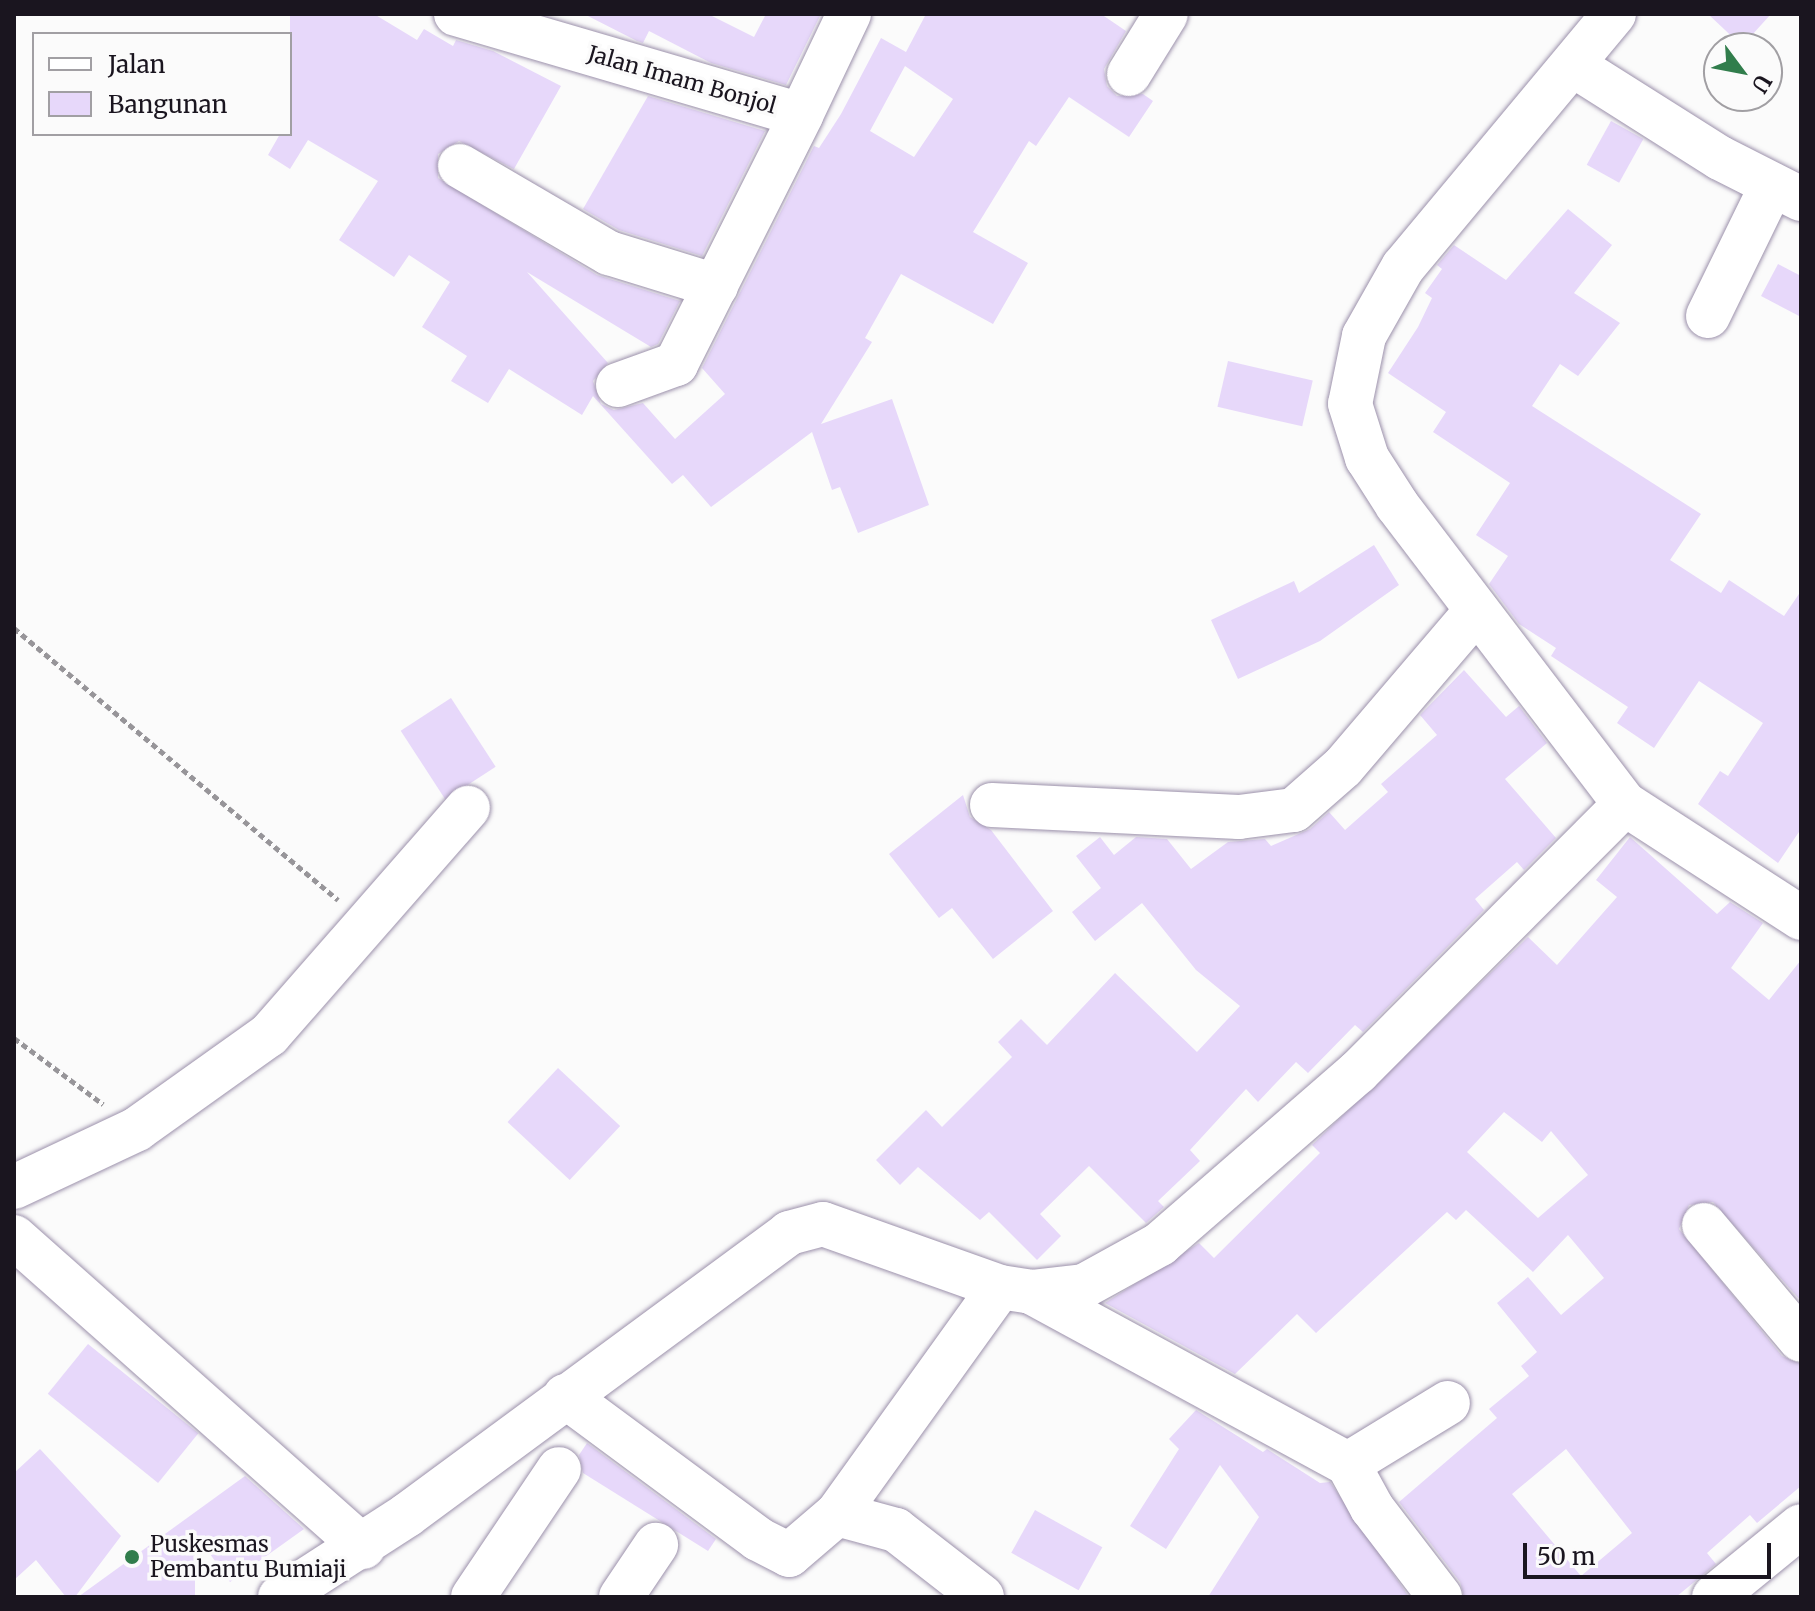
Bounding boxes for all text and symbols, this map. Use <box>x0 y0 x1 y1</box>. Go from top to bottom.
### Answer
legend <box>32 32 292 136</box>
north arrow <box>1703 32 1783 112</box>
street label: Jalan Imam Bonjol <box>585 40 779 120</box>
text: Jalan <box>108 49 165 80</box>
text: U <box>1745 69 1778 98</box>
text: Bangunan <box>108 89 228 120</box>
scale bar <box>1527 1527 1775 1577</box>
place label: Puskesmas Pembantu Bumiaji <box>150 1531 346 1582</box>
text: 50 m <box>1537 1541 1596 1572</box>
marker: Puskesmas Pembantu Bumiaji <box>121 1546 143 1568</box>

